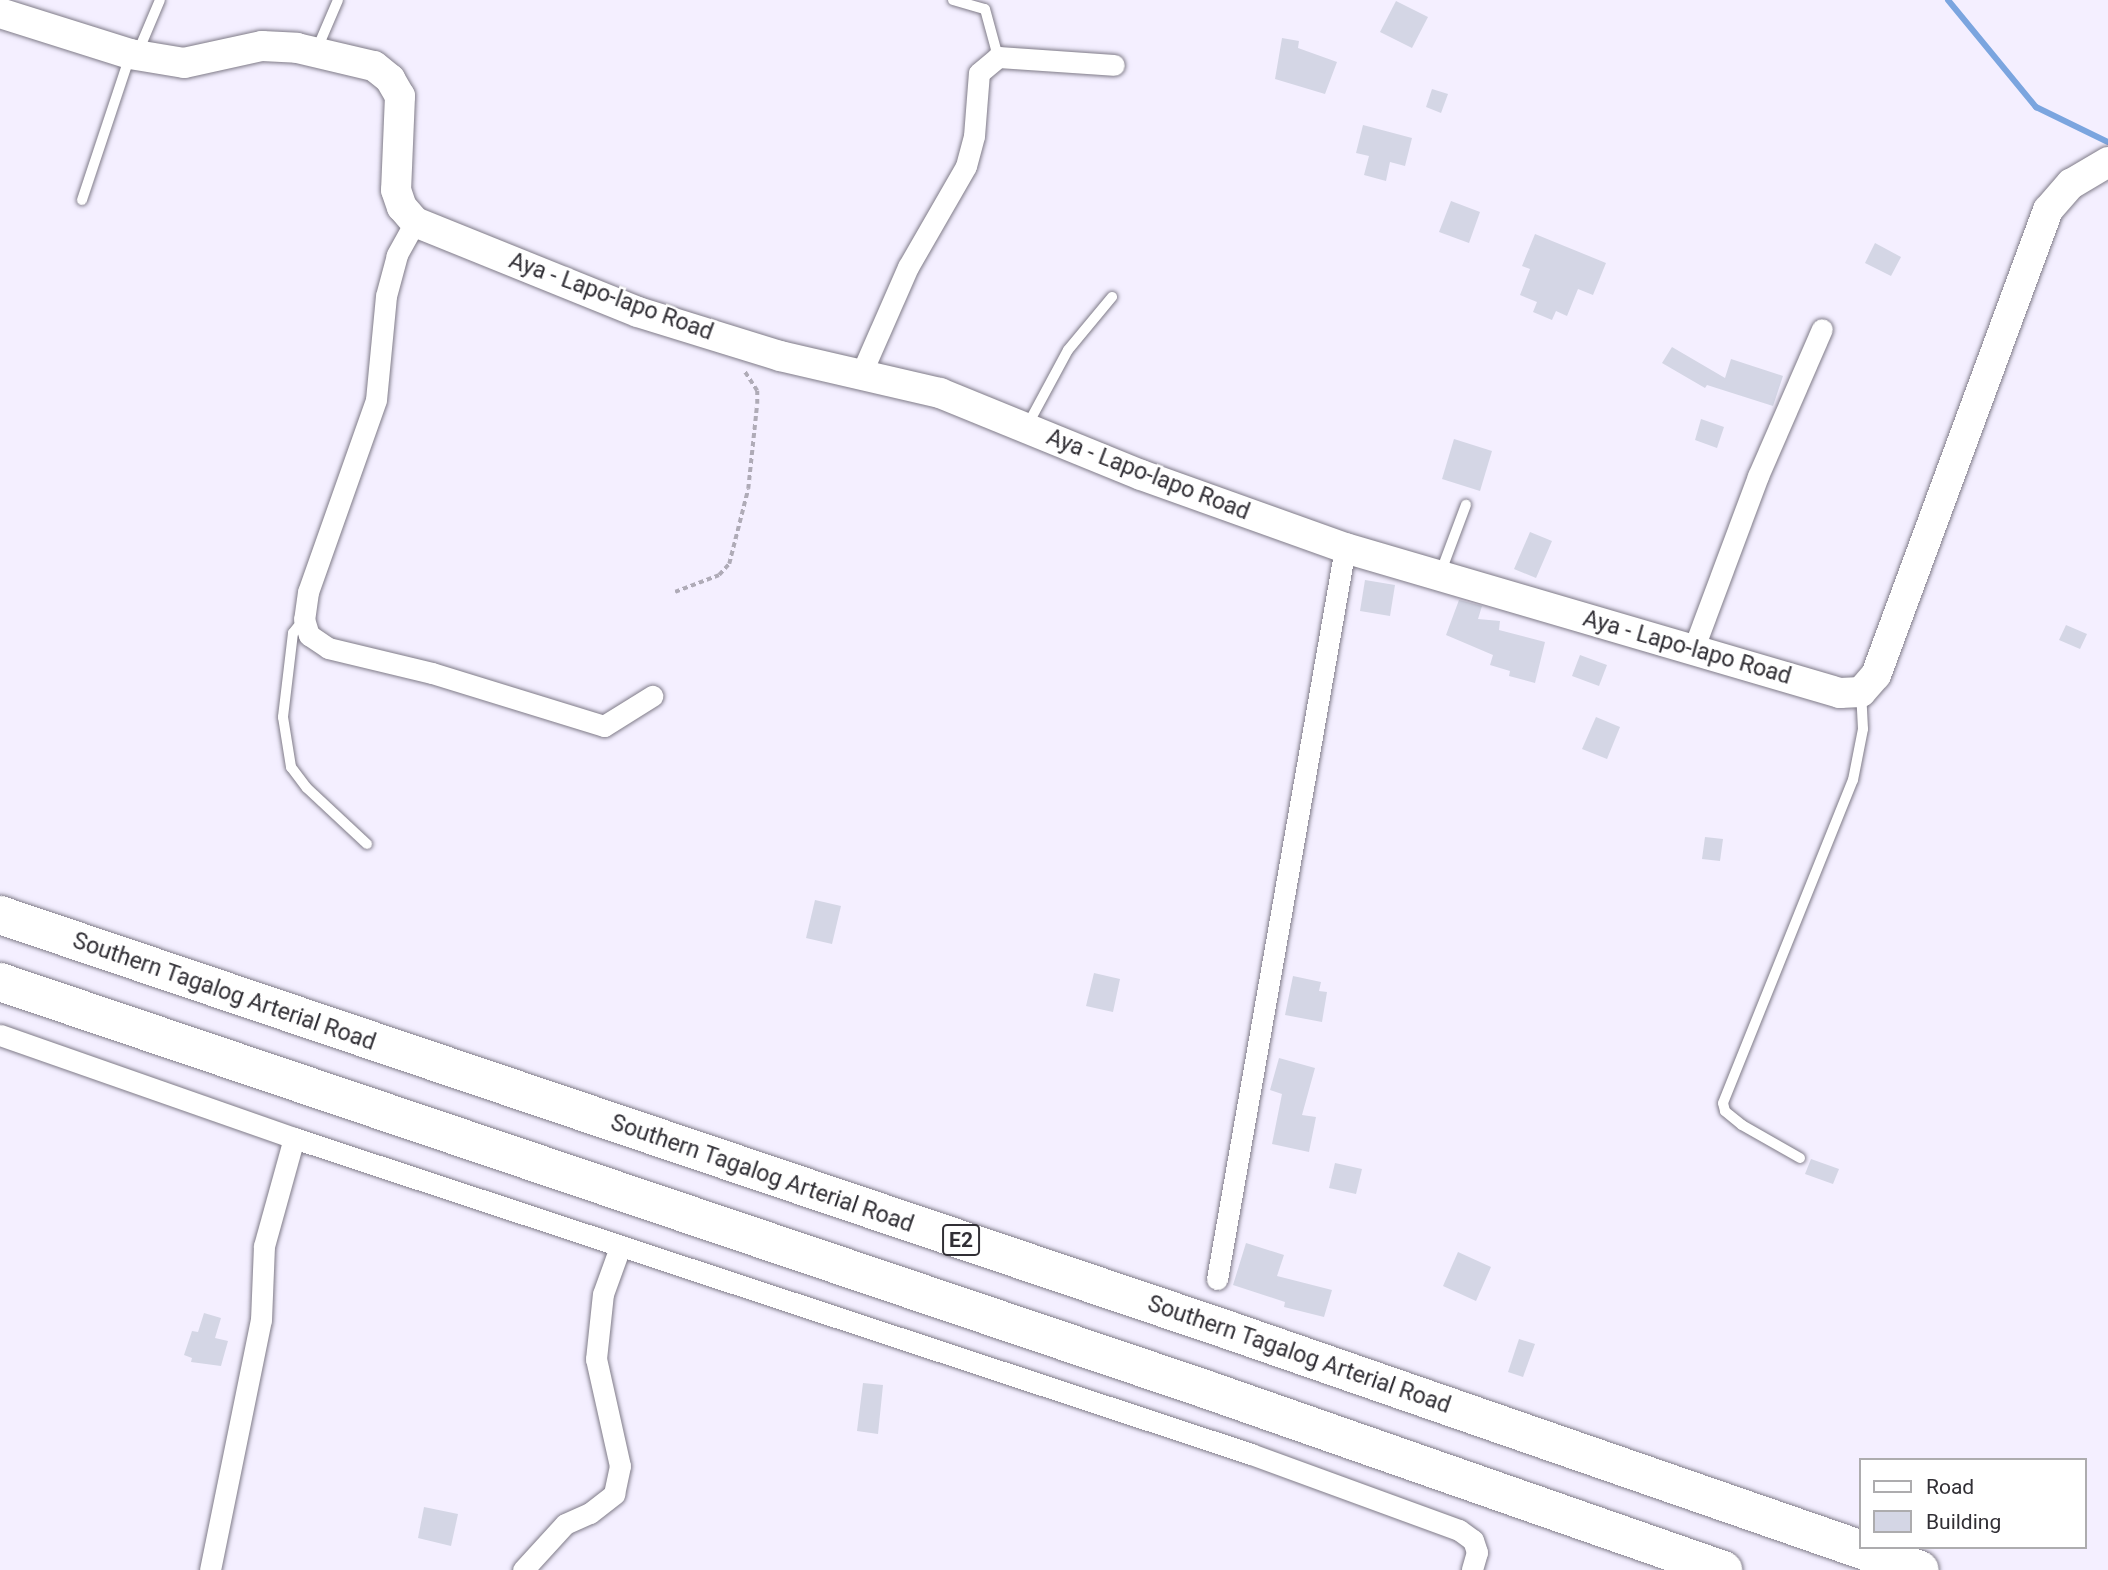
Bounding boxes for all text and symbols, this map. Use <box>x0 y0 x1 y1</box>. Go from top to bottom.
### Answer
street label: Aya - Lapo-lapo Road <box>505 247 717 347</box>
street label: Aya - Lapo-lapo Road <box>1043 424 1253 526</box>
street label: Aya - Lapo-lapo Road <box>1580 605 1794 691</box>
street label: Southern Tagalog Arterial Road <box>69 927 379 1057</box>
street label: Southern Tagalog Arterial Road <box>607 1109 917 1239</box>
road number: E2 <box>942 1222 980 1258</box>
street label: Southern Tagalog Arterial Road <box>1144 1290 1454 1420</box>
legend <box>1860 1458 2087 1549</box>
text: Road <box>1926 1475 1974 1499</box>
text: Building <box>1926 1510 2001 1534</box>

